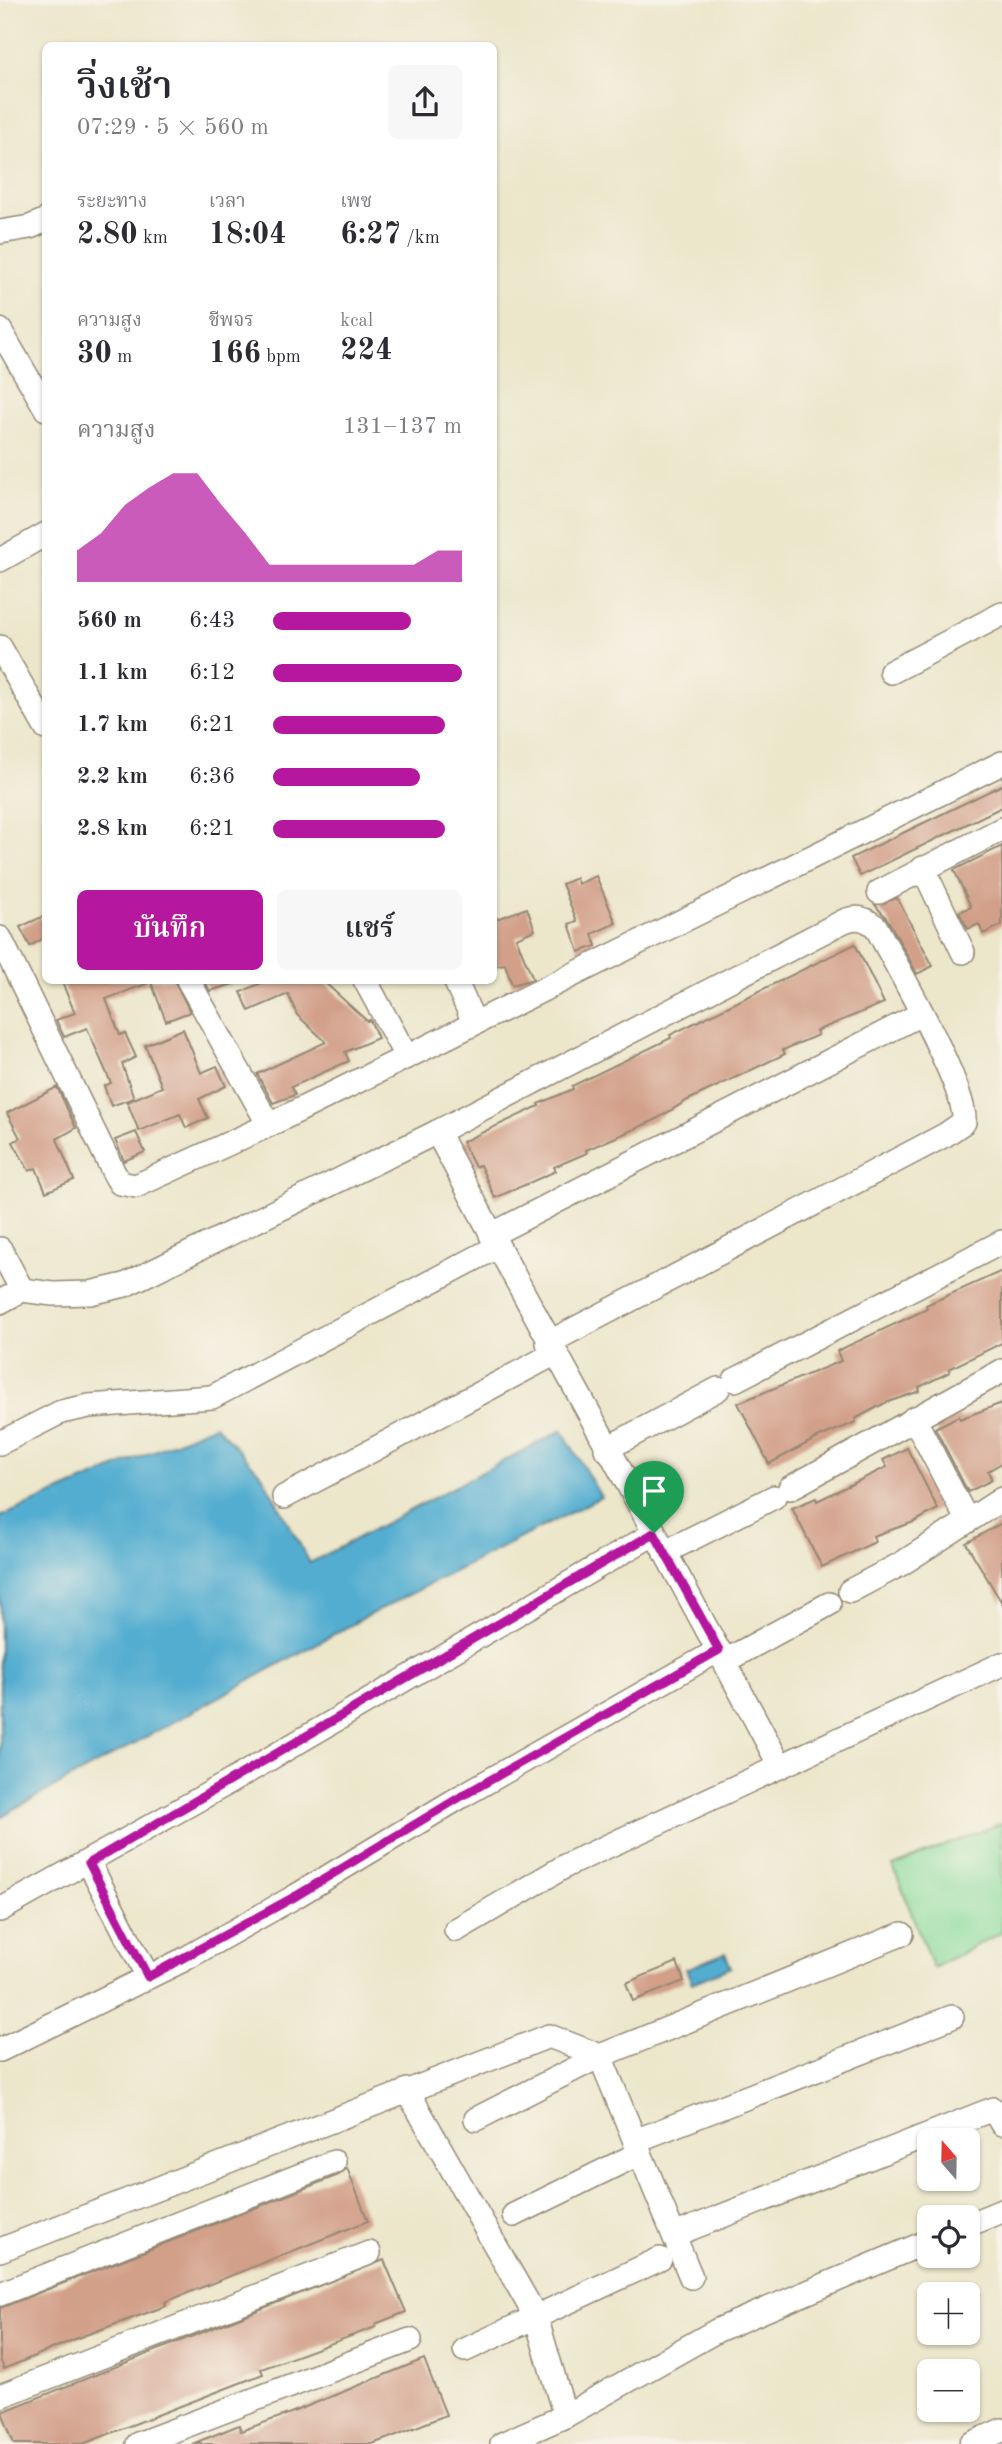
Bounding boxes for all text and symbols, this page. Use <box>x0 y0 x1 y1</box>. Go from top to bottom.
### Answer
button: share <box>388 65 462 139</box>
text: วิ่งเช้า <box>77 69 172 107</box>
text: 07:29 · 5 × 560 m <box>77 116 269 139</box>
text: ระยะทาง <box>77 193 147 212</box>
text: เวลา <box>209 193 246 212</box>
text: เพซ <box>340 193 372 212</box>
text: 2.80 <box>77 220 138 250</box>
text: 18:04 <box>209 220 287 250</box>
text: 6:27 <box>340 220 401 250</box>
text: km <box>138 229 168 248</box>
text: /km <box>401 229 440 248</box>
text: ความสูง <box>77 312 142 331</box>
text: ชีพจร <box>209 312 254 331</box>
text: kcal <box>340 312 373 331</box>
text: 224 <box>340 336 393 366</box>
text: 30 <box>77 339 112 369</box>
text: 166 <box>209 339 261 369</box>
text: m <box>112 348 132 367</box>
text: bpm <box>261 348 301 367</box>
text: 131–137 m <box>343 415 462 438</box>
text: ความสูง <box>77 419 155 442</box>
text: 560 m <box>77 609 142 632</box>
text: 6:43 <box>189 609 235 632</box>
text: 1.1 km <box>77 661 148 684</box>
text: 6:12 <box>189 661 235 684</box>
text: 1.7 km <box>77 713 148 736</box>
text: 6:21 <box>189 713 235 736</box>
text: 2.2 km <box>77 765 148 788</box>
text: 6:36 <box>189 765 235 788</box>
text: 2.8 km <box>77 817 148 840</box>
text: 6:21 <box>189 817 235 840</box>
button: บันทึก <box>77 890 263 970</box>
button: แชร์ <box>277 890 462 970</box>
pin <box>624 1461 684 1533</box>
icon: arrive <box>635 1472 673 1510</box>
north arrow <box>917 2128 980 2191</box>
map controls <box>917 2128 980 2422</box>
button: locate <box>917 2205 980 2268</box>
button: + <box>917 2282 980 2345</box>
button: − <box>917 2359 980 2422</box>

